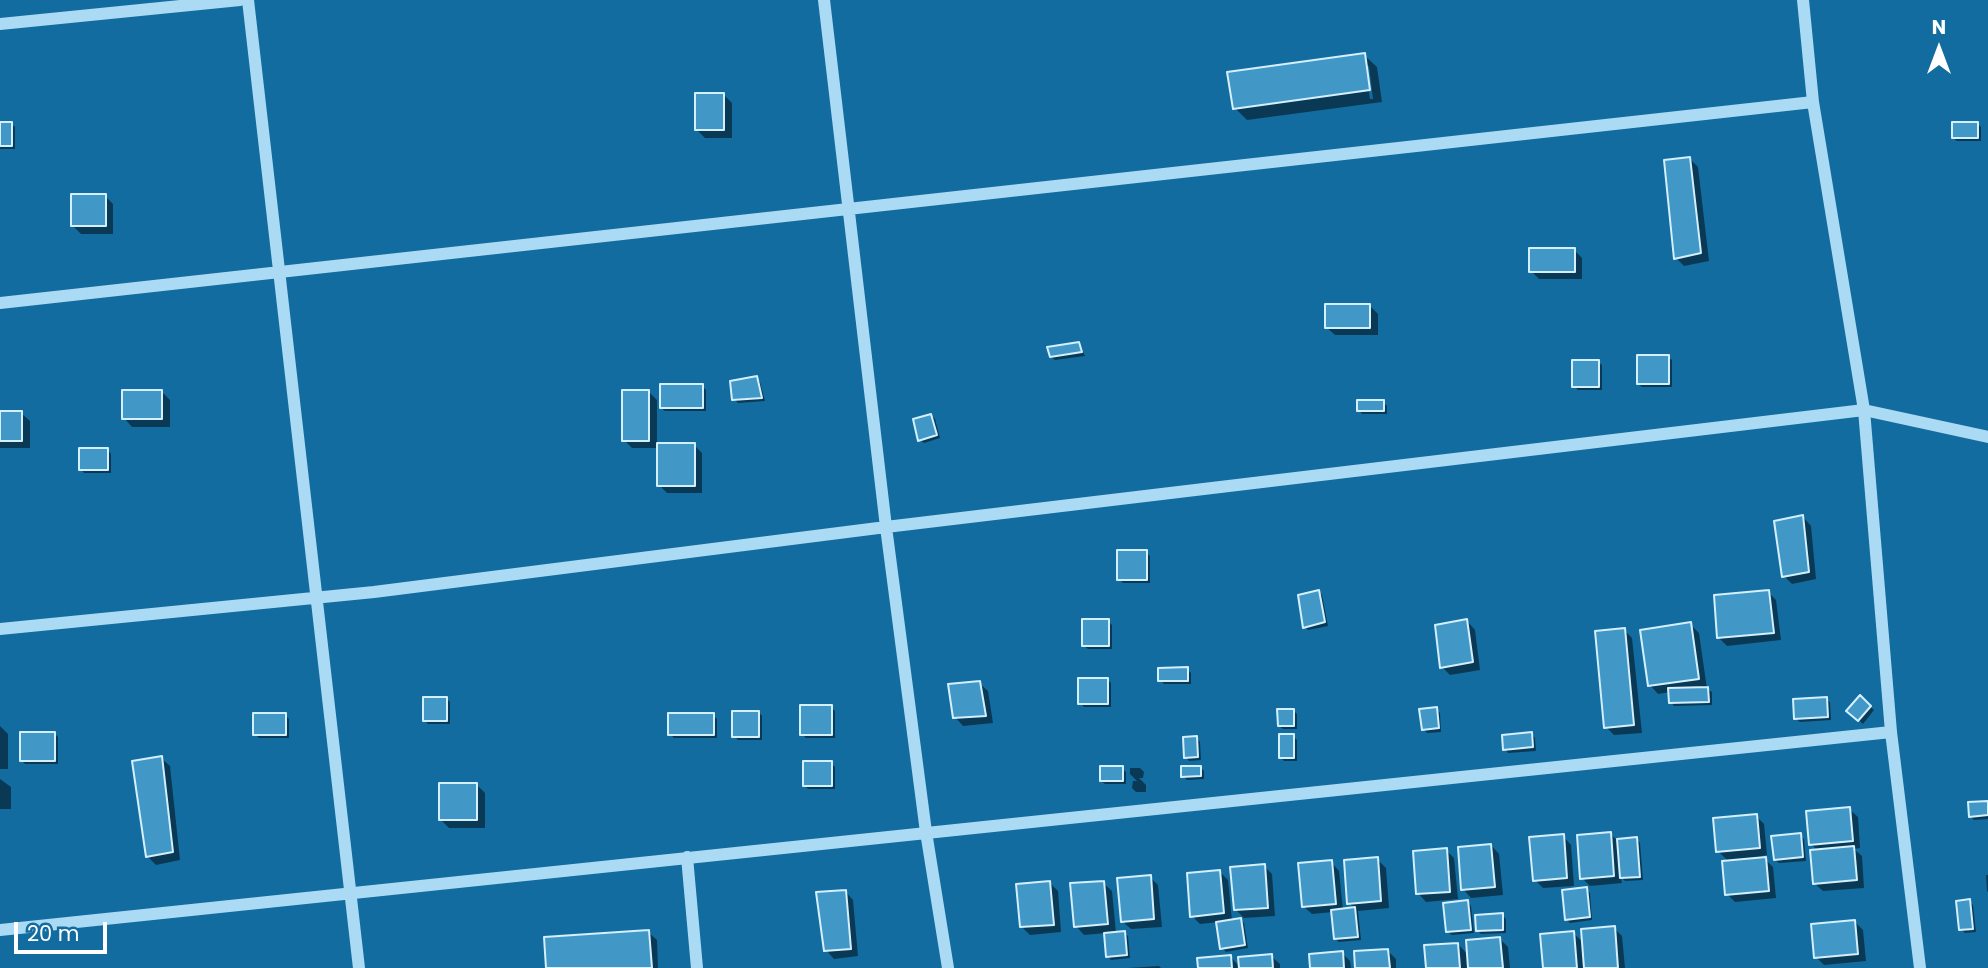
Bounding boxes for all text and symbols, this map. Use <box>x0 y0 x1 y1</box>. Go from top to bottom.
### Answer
north arrow <box>1904 14 1974 84</box>
text: N <box>1932 14 1946 41</box>
scale bar <box>18 908 110 952</box>
text: 20 m <box>27 919 80 948</box>

